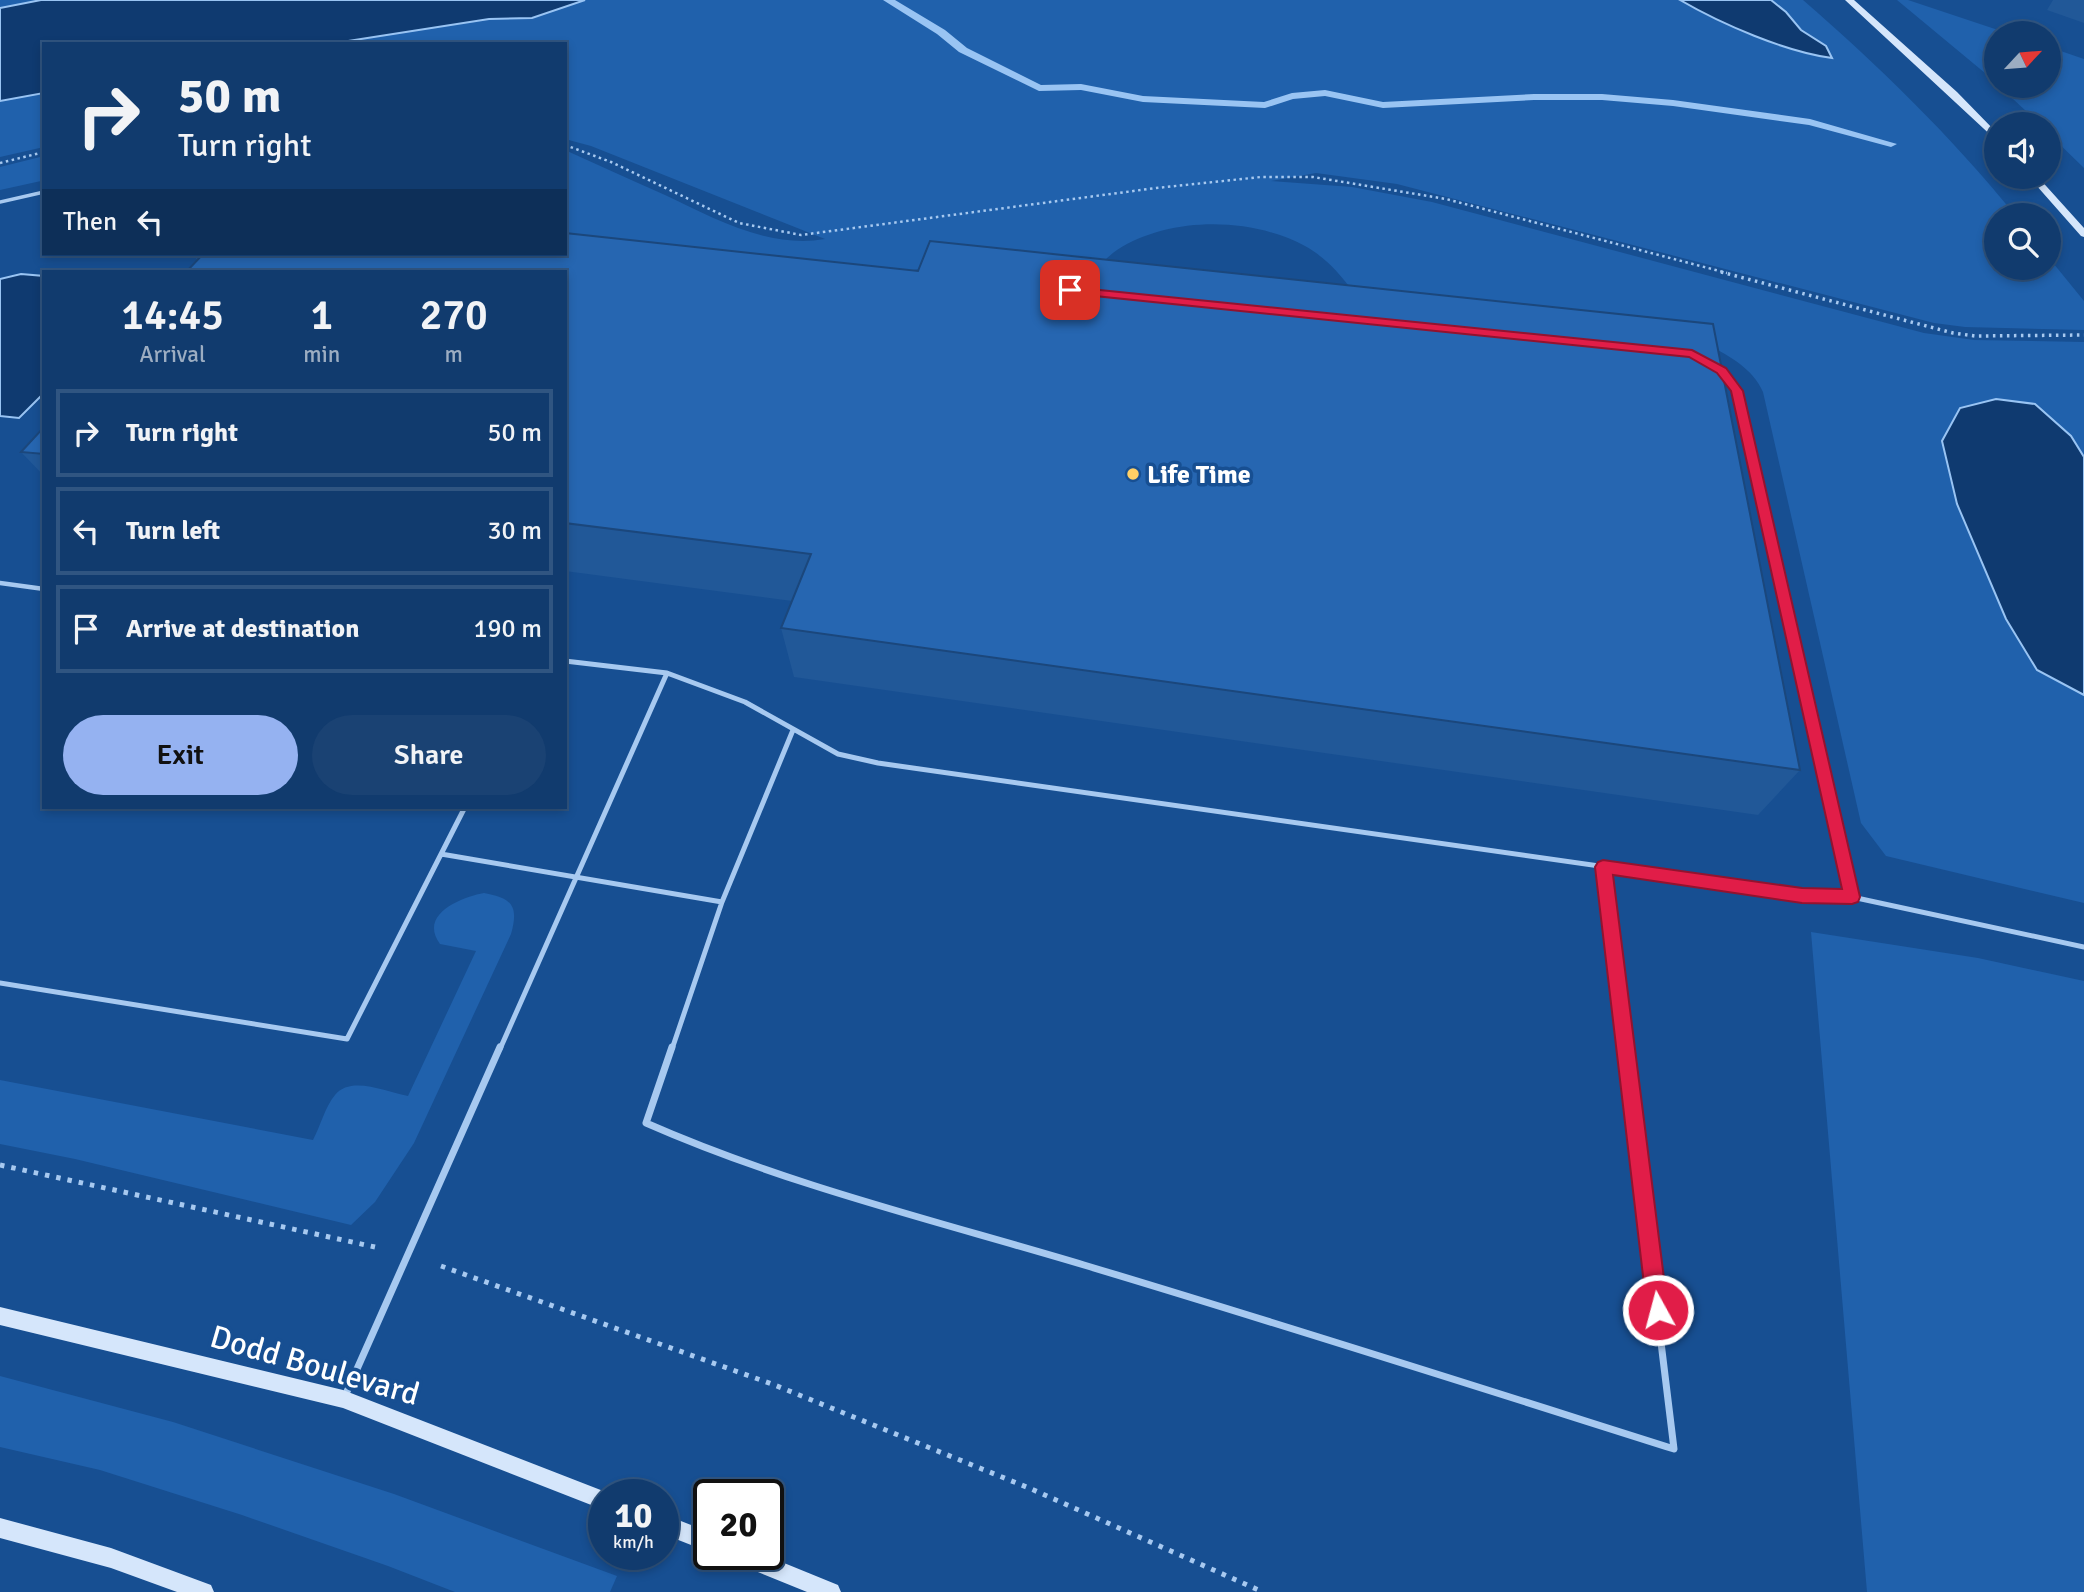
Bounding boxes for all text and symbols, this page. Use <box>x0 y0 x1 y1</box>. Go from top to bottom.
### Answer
north arrow <box>1984 21 2062 98</box>
map controls <box>1984 21 2061 280</box>
text: 50 m <box>178 66 281 126</box>
icon: right <box>63 70 154 161</box>
button: sound <box>1984 112 2061 189</box>
text: Turn right <box>178 126 311 165</box>
icon: left <box>131 203 169 241</box>
button: search <box>1984 203 2061 280</box>
text: Then <box>63 206 117 238</box>
pin <box>1040 260 1100 320</box>
icon: arrive <box>1051 271 1089 309</box>
text: 14:45 <box>121 290 224 341</box>
text: 1 <box>310 290 333 341</box>
text: 270 <box>420 290 488 341</box>
text: Arrival <box>139 340 206 369</box>
text: min <box>303 340 340 369</box>
text: m <box>444 340 463 369</box>
icon: right <box>67 414 105 452</box>
text: Turn right <box>126 417 238 449</box>
text: 50 m <box>487 417 542 449</box>
place label: Life Time <box>1147 459 1251 491</box>
marker: Life Time <box>1125 466 1141 482</box>
icon: left <box>67 512 105 550</box>
text: Turn left <box>126 515 220 547</box>
text: 30 m <box>487 515 542 547</box>
icon: arrive <box>67 610 105 648</box>
text: Arrive at destination <box>126 613 359 645</box>
text: 190 m <box>473 613 542 645</box>
button: Exit <box>63 715 298 795</box>
button: Share <box>312 715 546 795</box>
position arrow <box>1621 1273 1695 1347</box>
street label: Dodd Boulevard <box>206 1317 424 1414</box>
speed limit sign: 20 <box>693 1479 784 1570</box>
text: 10 <box>615 1494 652 1537</box>
text: km/h <box>613 1531 654 1553</box>

